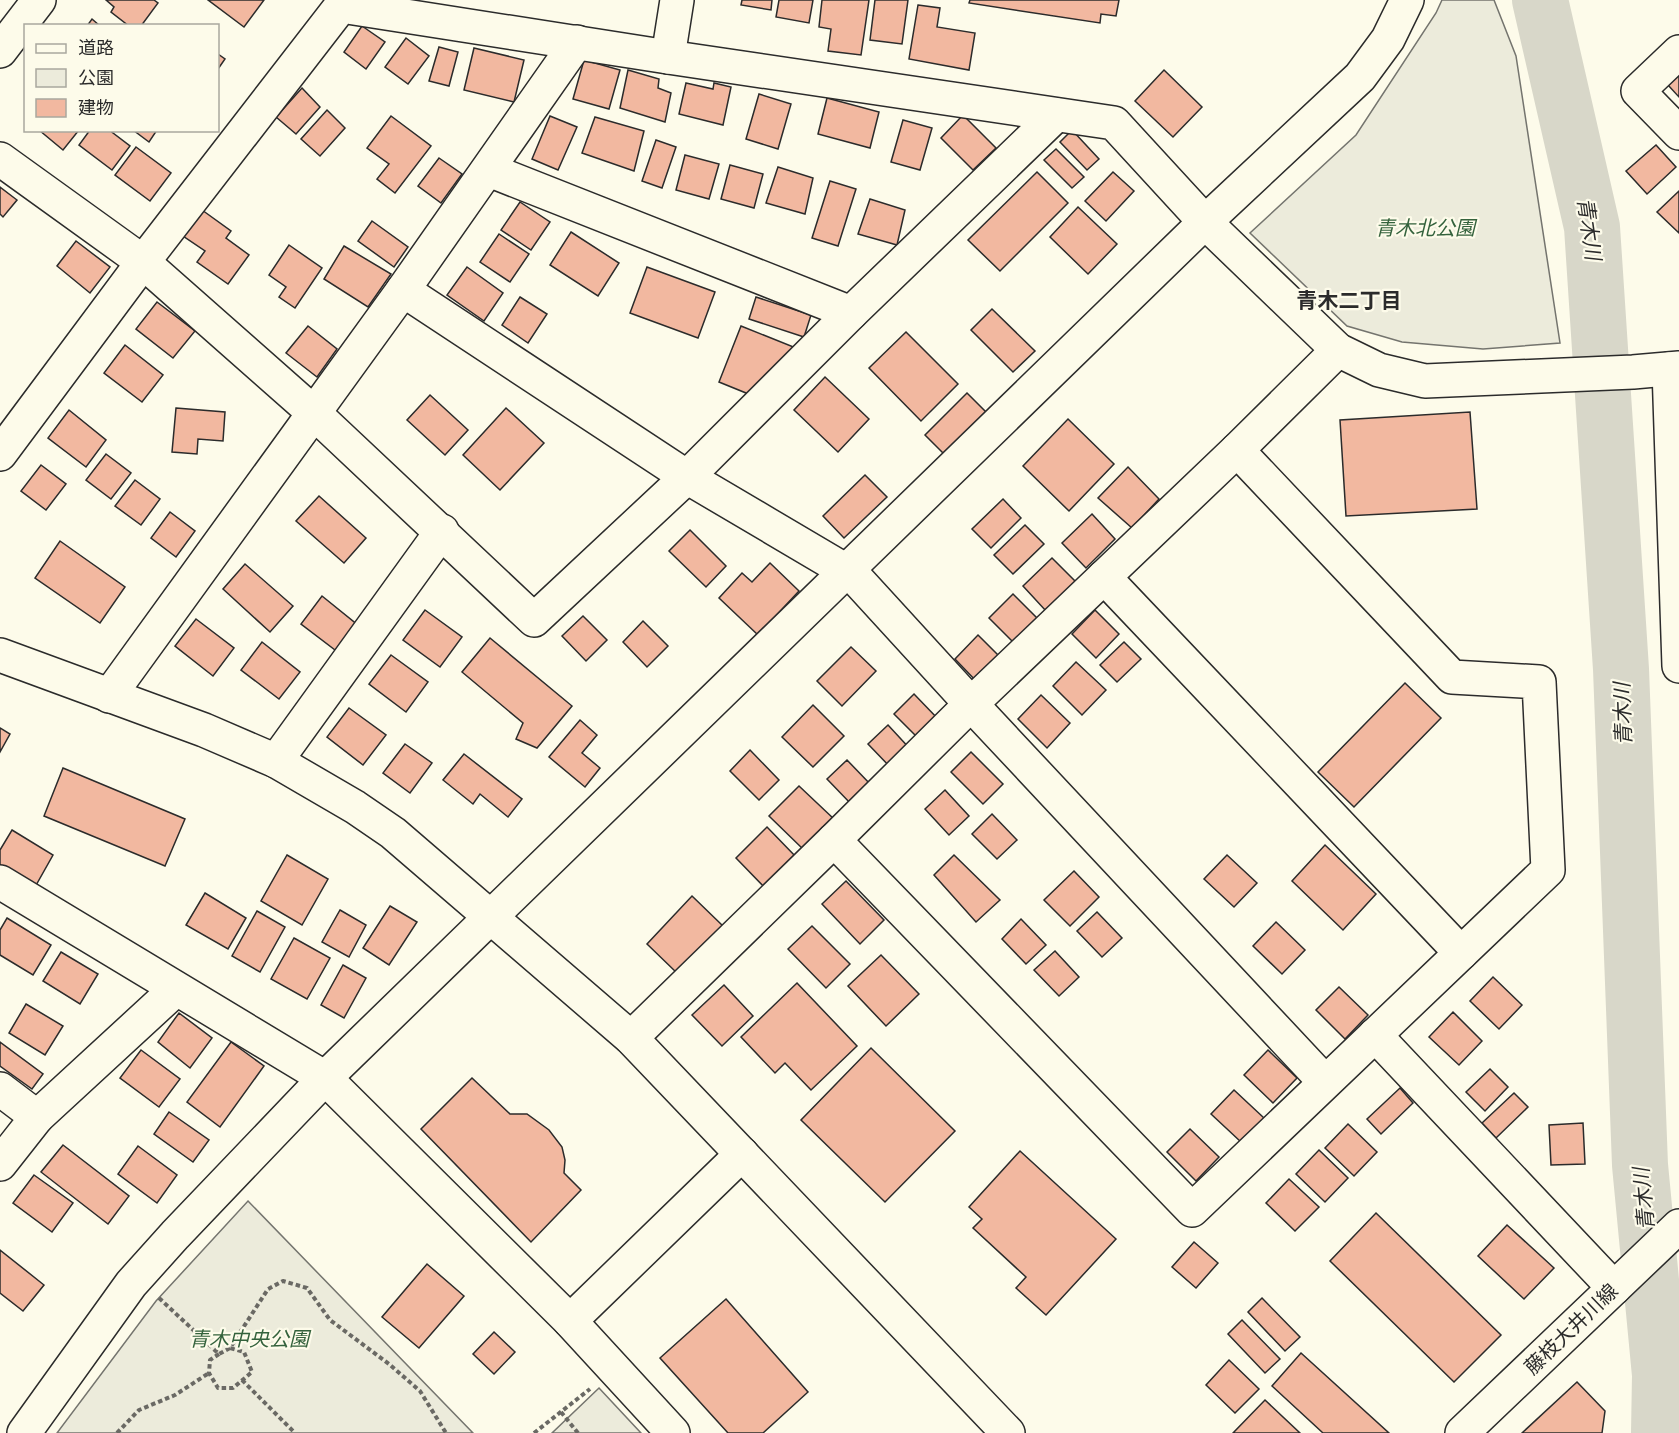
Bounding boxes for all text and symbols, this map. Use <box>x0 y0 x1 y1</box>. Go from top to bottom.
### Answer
legend <box>24 24 219 132</box>
text: 道路 <box>78 35 114 59</box>
text: 公園 <box>78 65 114 89</box>
text: 建物 <box>78 95 114 119</box>
water label: 青木川 <box>1572 196 1609 264</box>
park label: 青木北公園 <box>1375 214 1478 241</box>
district label: 青木二丁目 <box>1297 286 1402 314</box>
water label: 青木川 <box>1607 680 1637 746</box>
water label: 青木川 <box>1626 1164 1660 1232</box>
street label: 藤枝大井川線 <box>1518 1277 1623 1380</box>
park label: 青木中央公園 <box>189 1325 312 1352</box>

